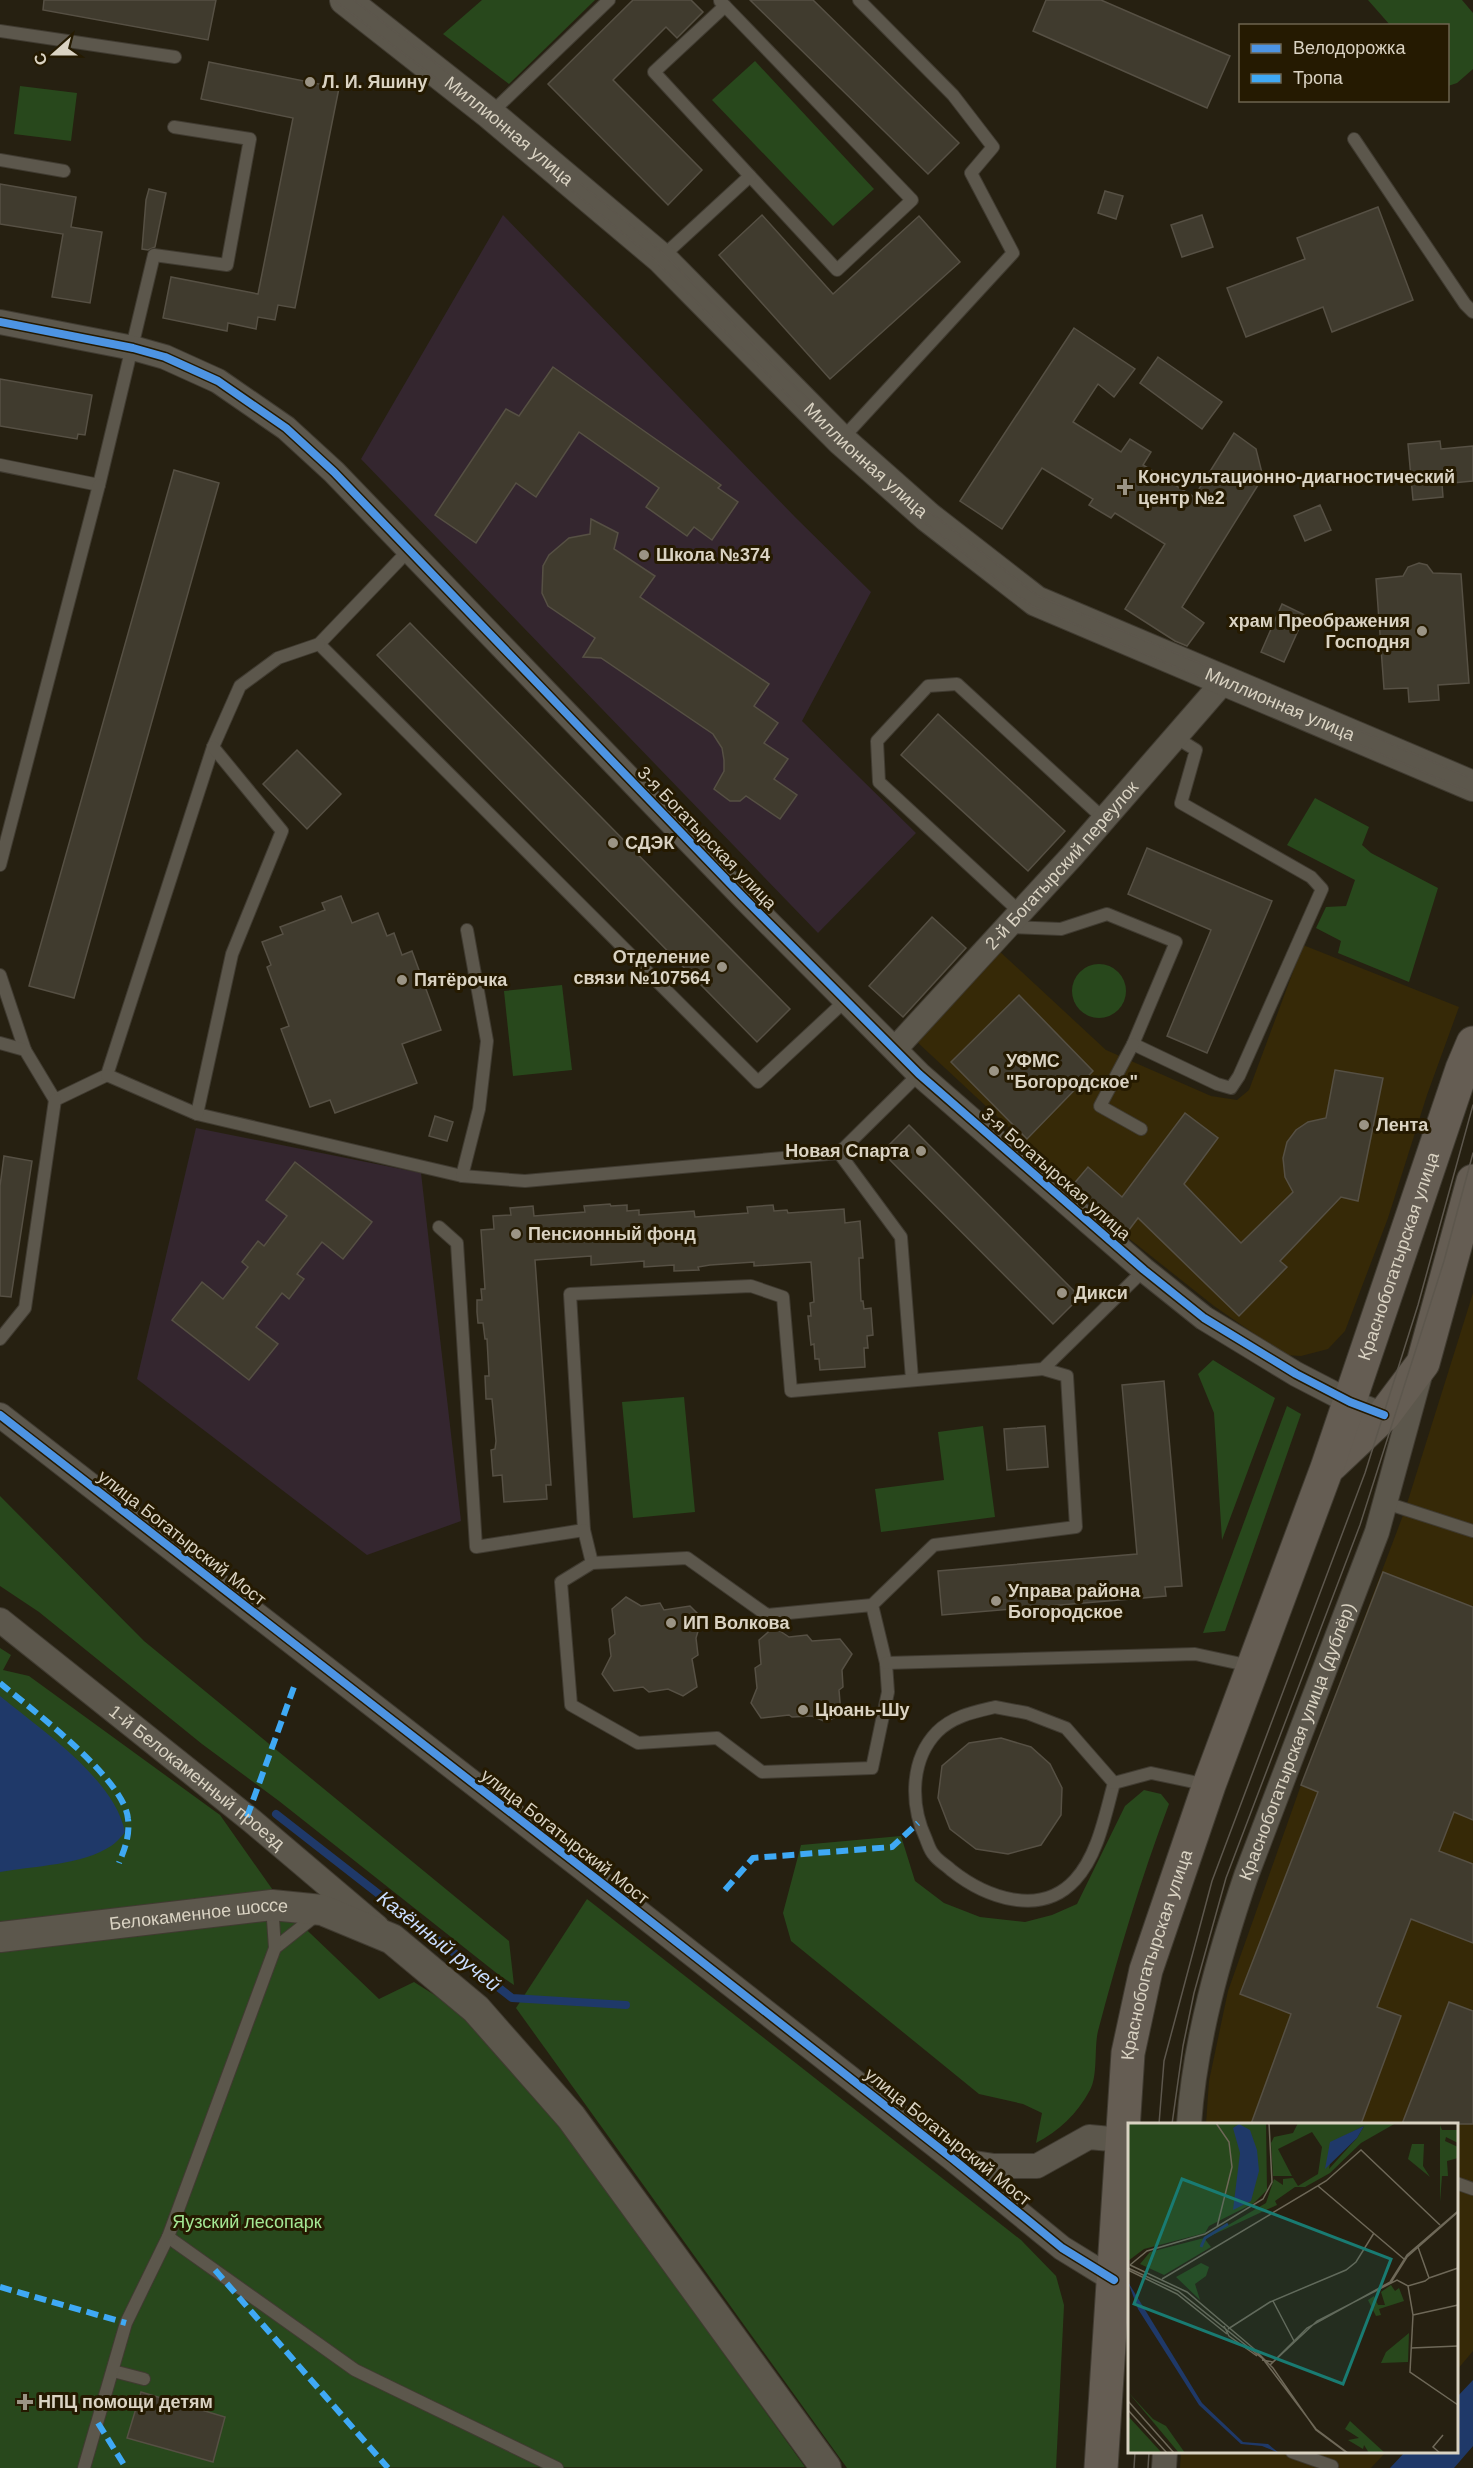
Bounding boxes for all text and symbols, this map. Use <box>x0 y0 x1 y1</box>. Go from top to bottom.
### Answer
north arrow <box>24 24 84 84</box>
legend <box>1239 24 1449 102</box>
text: Велодорожка <box>1293 38 1406 58</box>
text: С <box>30 50 50 68</box>
text: Тропа <box>1293 68 1344 88</box>
place label: Л. И. Яшину <box>322 72 427 92</box>
street label: Миллионная улица <box>441 72 578 190</box>
marker: Л. И. Яшину <box>303 75 317 89</box>
street label: Миллионная улица <box>800 399 932 523</box>
place label: Консультационно-диагностический центр №2 <box>1138 467 1455 508</box>
marker: Консультационно-диагностический центр №2 <box>1116 478 1134 496</box>
place label: Школа №374 <box>656 545 770 565</box>
marker: Школа №374 <box>637 548 651 562</box>
place label: храм Преображения Господня <box>1229 611 1410 652</box>
marker: храм Преображения Господня <box>1415 624 1429 638</box>
street label: Миллионная улица <box>1202 664 1359 745</box>
street label: 3-я Богатырская улица <box>633 762 781 914</box>
street label: 2-й Богатырский переулок <box>981 777 1142 954</box>
place label: СДЭК <box>625 833 675 853</box>
marker: СДЭК <box>606 836 620 850</box>
place label: Отделение связи №107564 <box>574 947 710 988</box>
marker: Отделение связи №107564 <box>715 960 729 974</box>
place label: Пятёрочка <box>414 970 508 990</box>
marker: Пятёрочка <box>395 973 409 987</box>
place label: УФМС "Богородское" <box>1006 1051 1138 1092</box>
marker: УФМС "Богородское" <box>987 1064 1001 1078</box>
street label: 3-я Богатырская улица <box>977 1104 1135 1245</box>
place label: Лента <box>1376 1115 1429 1135</box>
marker: Лента <box>1357 1118 1371 1132</box>
place label: Новая Спарта <box>785 1141 910 1161</box>
marker: Новая Спарта <box>914 1144 928 1158</box>
street label: Краснобогатырская улица <box>1354 1149 1443 1363</box>
place label: Пенсионный фонд <box>528 1224 696 1244</box>
marker: Пенсионный фонд <box>509 1227 523 1241</box>
place label: Дикси <box>1074 1283 1128 1303</box>
marker: Дикси <box>1055 1286 1069 1300</box>
street label: улица Богатырский Мост <box>94 1466 270 1610</box>
place label: Управа района Богородское <box>1008 1581 1141 1622</box>
marker: Управа района Богородское <box>989 1594 1003 1608</box>
street label: Краснобогатырская улица (дублёр) <box>1235 1600 1359 1883</box>
place label: ИП Волкова <box>683 1613 790 1633</box>
marker: ИП Волкова <box>664 1616 678 1630</box>
place label: Цюань-Шу <box>815 1700 910 1720</box>
street label: 1-й Белокаменный проезд <box>105 1701 289 1854</box>
marker: Цюань-Шу <box>796 1703 810 1717</box>
street label: улица Богатырский Мост <box>477 1765 653 1909</box>
street label: Краснобогатырская улица <box>1118 1846 1197 2061</box>
water label: Казённый ручей <box>373 1886 505 1996</box>
street label: Белокаменное шоссе <box>108 1895 289 1934</box>
street label: улица Богатырский Мост <box>861 2064 1035 2210</box>
inset map <box>1128 2123 1458 2453</box>
park label: Яузский лесопарк <box>172 2212 322 2232</box>
place label: НПЦ помощи детям <box>38 2392 213 2412</box>
marker: НПЦ помощи детям <box>16 2393 34 2411</box>

